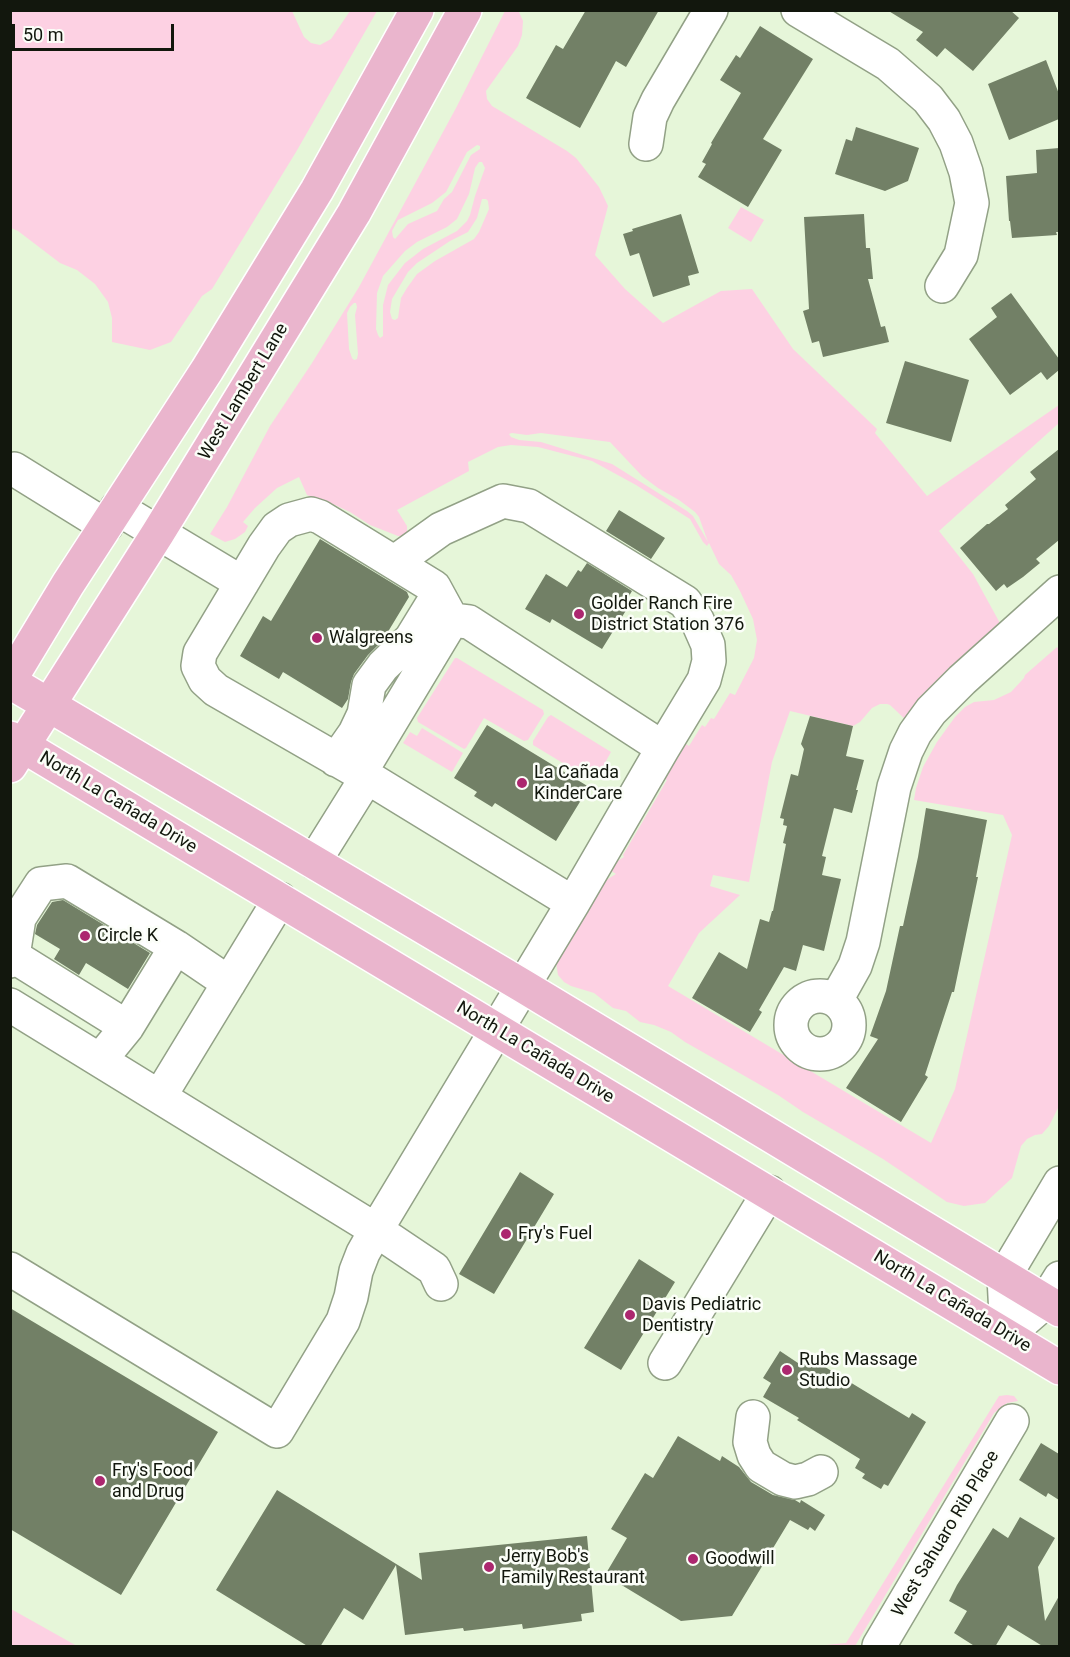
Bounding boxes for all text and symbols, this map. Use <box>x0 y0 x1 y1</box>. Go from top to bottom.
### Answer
scale bar <box>15 12 177 50</box>
text: 50 m <box>23 24 63 45</box>
street label: West Lambert Lane <box>195 320 293 464</box>
place label: Golder Ranch Fire District Station 376 <box>591 593 744 636</box>
marker: Golder Ranch Fire District Station 376 <box>572 607 586 621</box>
place label: Walgreens <box>329 627 413 649</box>
marker: Walgreens <box>310 631 324 645</box>
street label: North La Cañada Drive <box>35 747 201 859</box>
place label: La Cañada KinderCare <box>534 762 622 804</box>
marker: La Cañada KinderCare <box>515 776 529 790</box>
place label: Circle K <box>97 925 158 947</box>
marker: Circle K <box>78 929 92 943</box>
street label: North La Cañada Drive <box>452 997 618 1109</box>
place label: Fry's Fuel <box>518 1223 592 1245</box>
marker: Fry's Fuel <box>499 1227 513 1241</box>
street label: North La Cañada Drive <box>869 1246 1035 1358</box>
place label: Davis Pediatric Dentistry <box>642 1294 761 1336</box>
marker: Davis Pediatric Dentistry <box>623 1308 637 1322</box>
place label: Rubs Massage Studio <box>799 1349 917 1392</box>
marker: Rubs Massage Studio <box>780 1363 794 1377</box>
street label: West Sahuaro Rib Place <box>888 1447 1004 1621</box>
place label: Fry's Food and Drug <box>112 1460 193 1502</box>
marker: Fry's Food and Drug <box>93 1474 107 1488</box>
place label: Jerry Bob's Family Restaurant <box>501 1546 645 1588</box>
place label: Goodwill <box>705 1548 775 1570</box>
marker: Goodwill <box>686 1552 700 1566</box>
marker: Jerry Bob's Family Restaurant <box>482 1560 496 1574</box>

